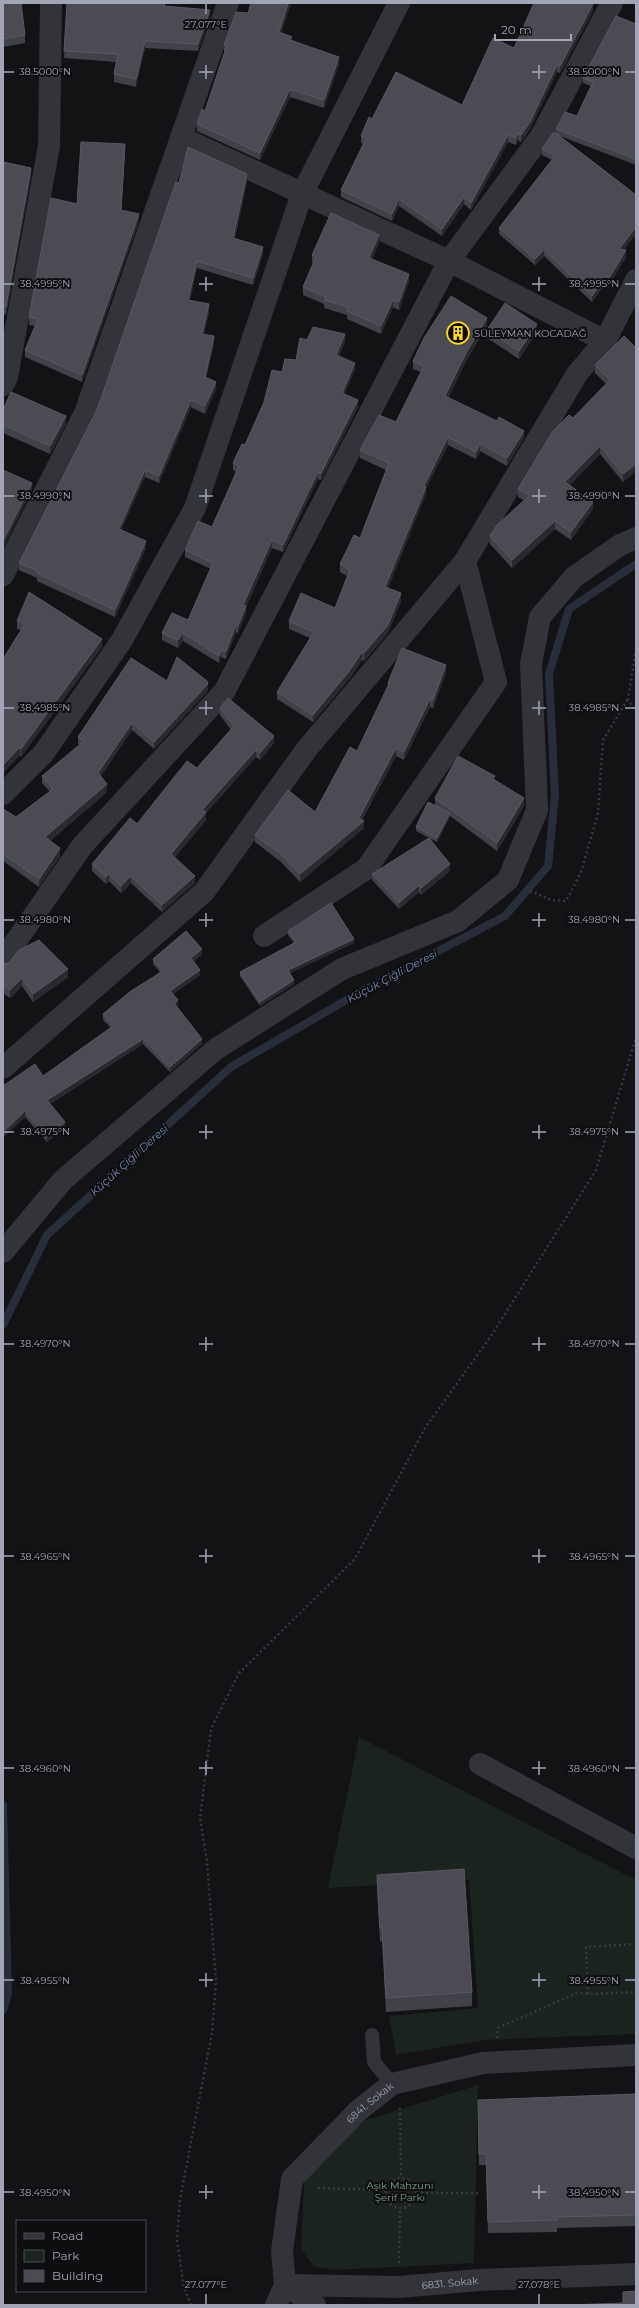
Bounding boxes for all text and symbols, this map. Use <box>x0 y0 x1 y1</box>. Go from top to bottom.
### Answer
scale bar <box>495 16 571 42</box>
text: 27.077°E <box>185 18 227 31</box>
text: 20 m <box>501 22 532 37</box>
text: 38.5000°N <box>19 65 71 78</box>
text: 38.5000°N <box>568 65 620 78</box>
text: 38.4995°N <box>20 277 70 290</box>
text: 38.4995°N <box>569 277 619 290</box>
building icon: SÜLEYMAN KOCADAĞ <box>445 320 471 346</box>
place label: SÜLEYMAN KOCADAĞ <box>474 327 586 340</box>
text: 38.4990°N <box>19 489 71 502</box>
text: 38.4990°N <box>568 489 620 502</box>
text: 38.4985°N <box>20 701 70 714</box>
text: 38.4985°N <box>569 701 619 714</box>
text: 38.4980°N <box>19 913 71 926</box>
text: 38.4980°N <box>568 913 620 926</box>
water label: Küçük Çiğli Deresi <box>344 946 440 1006</box>
water label: Küçük Çiğli Deresi <box>87 1121 171 1199</box>
text: 38.4975°N <box>20 1125 70 1138</box>
text: 38.4975°N <box>569 1125 619 1138</box>
text: 38.4970°N <box>19 1337 71 1350</box>
text: 38.4970°N <box>568 1337 620 1350</box>
text: 38.4965°N <box>20 1550 70 1563</box>
text: 38.4965°N <box>569 1550 619 1563</box>
text: 38.4960°N <box>19 1762 71 1775</box>
text: 38.4960°N <box>568 1762 620 1775</box>
text: 38.4955°N <box>20 1974 70 1987</box>
text: 38.4955°N <box>569 1974 619 1987</box>
street label: 6841. Sokak <box>344 2079 396 2126</box>
park label: Aşık Mahzuni Şerif Parkı <box>367 2179 433 2204</box>
text: 38.4950°N <box>19 2186 71 2199</box>
text: 38.4950°N <box>568 2186 620 2199</box>
legend <box>16 2220 146 2292</box>
text: Road <box>52 2228 83 2243</box>
text: Park <box>52 2248 80 2263</box>
text: Building <box>52 2268 103 2283</box>
street label: 6831. Sokak <box>421 2274 479 2292</box>
text: 27.077°E <box>185 2278 227 2291</box>
text: 27.078°E <box>518 2278 561 2291</box>

